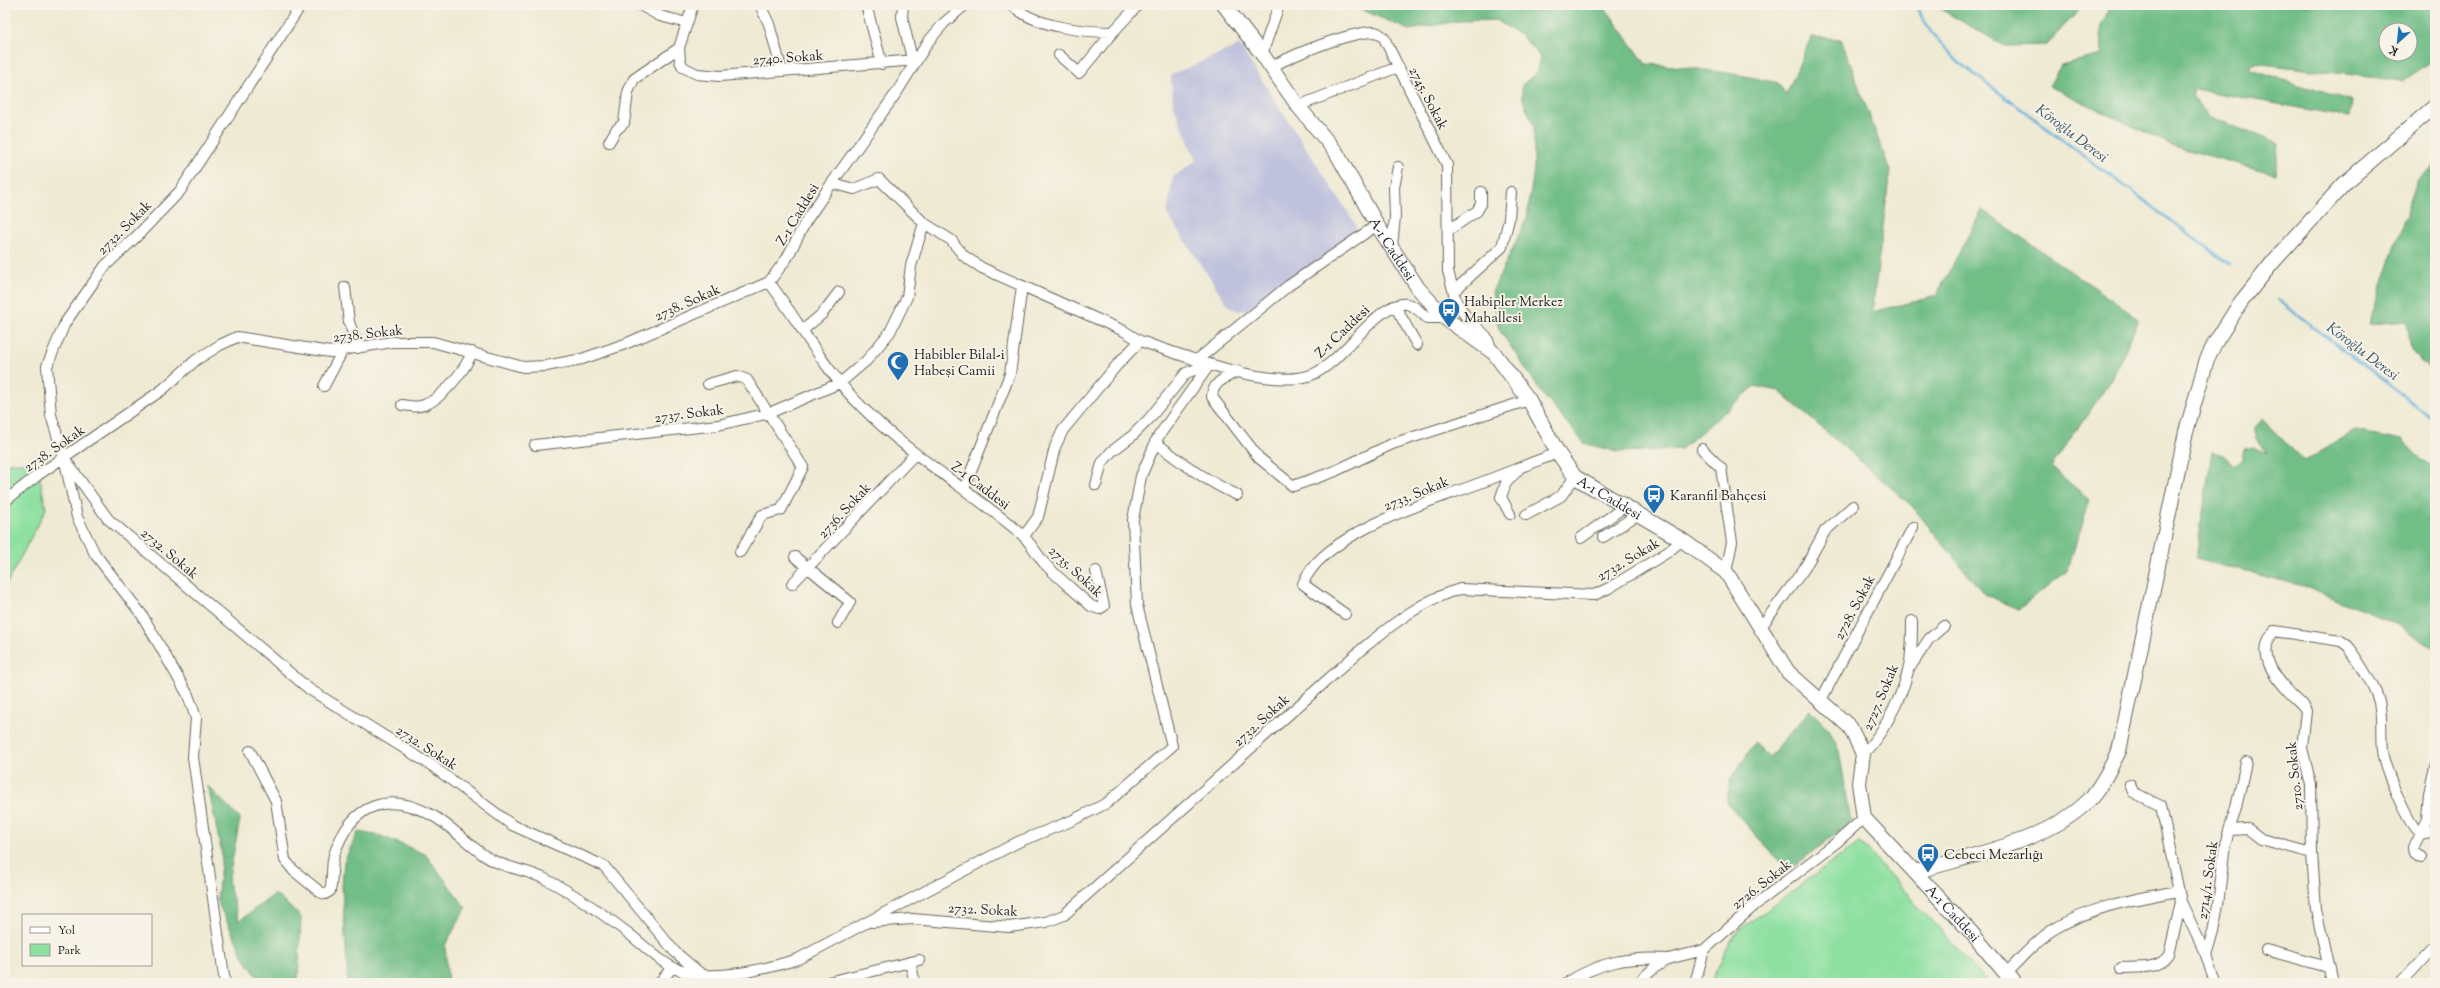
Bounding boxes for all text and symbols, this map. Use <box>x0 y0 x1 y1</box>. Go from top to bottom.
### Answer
north arrow <box>2378 22 2418 62</box>
text: K <box>2387 41 2402 59</box>
street label: 2740. Sokak <box>752 47 824 71</box>
street label: 2745. Sokak <box>1403 64 1452 134</box>
water label: Köroğlu Deresi <box>2031 100 2112 168</box>
street label: Z-1 Caddesi <box>772 180 825 250</box>
street label: 2732. Sokak <box>94 196 157 260</box>
street label: A-1 Caddesi <box>1363 214 1419 286</box>
street label: 2738. Sokak <box>652 280 724 327</box>
place label: Habipler Merkez Mahallesi <box>1464 293 1563 329</box>
bus stop icon: Habipler Merkez Mahallesi <box>1436 296 1462 329</box>
street label: Z-1 Caddesi <box>1312 301 1375 364</box>
water label: Köroğlu Deresi <box>2322 318 2403 386</box>
street label: 2738. Sokak <box>332 321 405 349</box>
place label: Habibler Bilal-i Habeşi Camii <box>914 346 1005 382</box>
mosque icon: Habibler Bilal-i Habeşi Camii <box>885 349 911 382</box>
street label: 2737. Sokak <box>653 401 725 429</box>
street label: 2738. Sokak <box>21 421 90 478</box>
street label: Z-1 Caddesi <box>946 458 1013 515</box>
street label: A-1 Caddesi <box>1573 472 1645 526</box>
street label: 2733. Sokak <box>1381 473 1453 517</box>
street label: 2736. Sokak <box>814 479 877 544</box>
bus stop icon: Karanfil Bahçesi <box>1641 482 1667 515</box>
place label: Karanfil Bahçesi <box>1670 487 1767 507</box>
street label: 2732. Sokak <box>135 524 202 585</box>
street label: 2732. Sokak <box>1594 534 1664 587</box>
street label: 2735. Sokak <box>1043 542 1107 603</box>
street label: 2728. Sokak <box>1830 572 1881 644</box>
street label: 2727. Sokak <box>1859 661 1905 734</box>
street label: 2732. Sokak <box>1230 690 1295 752</box>
street label: 2732. Sokak <box>391 721 461 776</box>
street label: 2710. Sokak <box>2282 740 2310 811</box>
street label: 2714/1. Sokak <box>2194 839 2224 921</box>
bus stop icon: Cebeci Mezarlığı <box>1915 841 1941 874</box>
place label: Cebeci Mezarlığı <box>1944 846 2043 866</box>
street label: 2726. Sokak <box>1728 856 1797 915</box>
street label: A-1 Caddesi <box>1920 881 1984 948</box>
street label: 2732. Sokak <box>947 899 1019 923</box>
legend <box>22 914 152 966</box>
text: Yol <box>58 922 76 940</box>
text: Park <box>58 942 81 960</box>

